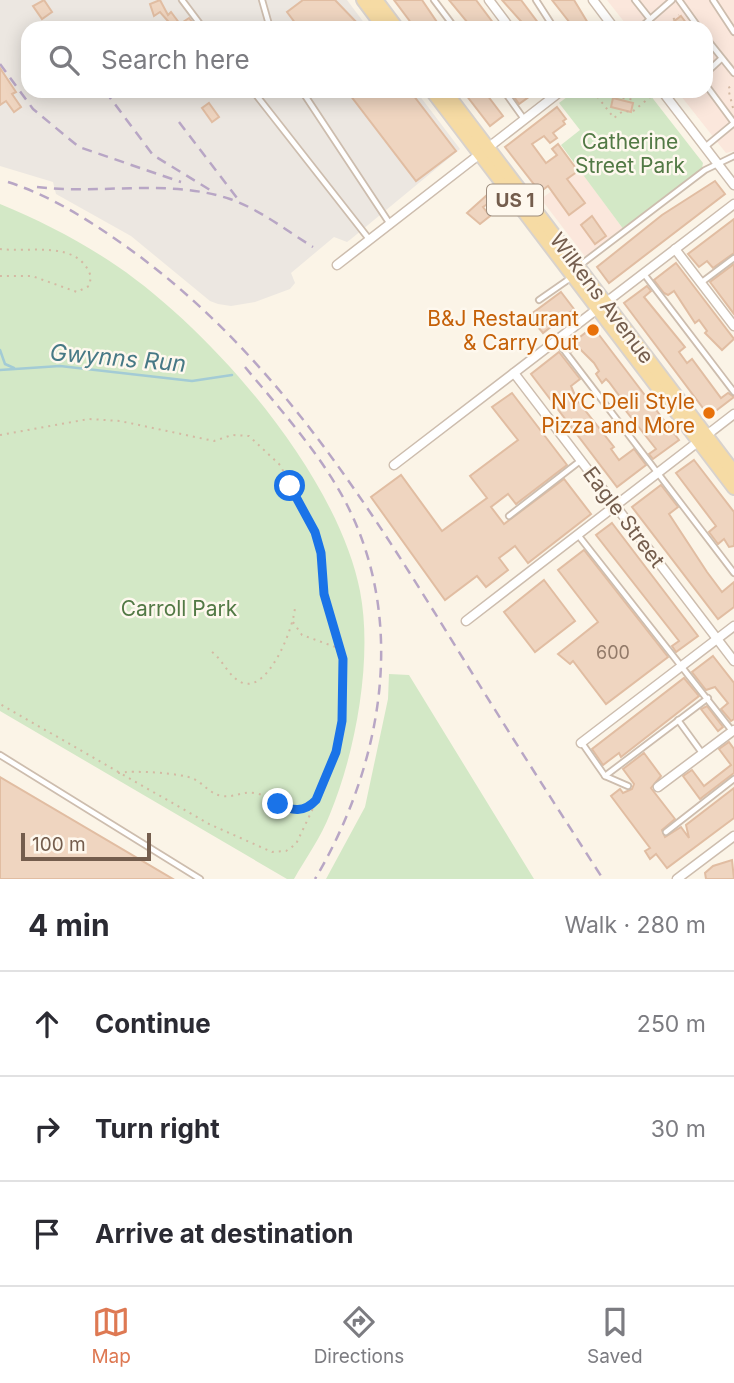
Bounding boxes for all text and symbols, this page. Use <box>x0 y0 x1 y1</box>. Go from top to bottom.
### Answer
search box <box>21 21 713 98</box>
icon: search <box>45 41 83 79</box>
text: Search here <box>101 44 250 75</box>
park label: Catherine Street Park <box>575 129 686 178</box>
road number: US 1 <box>487 184 543 216</box>
street label: Wilkens Avenue <box>545 228 659 368</box>
place label: B&J Restaurant & Carry Out <box>427 306 579 355</box>
marker: B&J Restaurant & Carry Out <box>585 322 601 338</box>
water label: Gwynns Run <box>49 338 187 378</box>
place label: NYC Deli Style Pizza and More <box>541 389 695 438</box>
marker: NYC Deli Style Pizza and More <box>701 405 717 421</box>
street label: Eagle Street <box>578 462 670 572</box>
route start <box>274 470 305 501</box>
park label: Carroll Park <box>121 596 238 621</box>
house number: 600 <box>596 642 630 663</box>
route end <box>262 788 293 819</box>
scale bar <box>21 830 150 862</box>
text: 100 m <box>32 833 86 856</box>
text: 4 min <box>28 907 110 943</box>
text: Walk · 280 m <box>564 911 706 939</box>
icon: ahead <box>28 1005 66 1043</box>
text: Continue <box>95 1008 211 1039</box>
text: 250 m <box>637 1010 706 1038</box>
icon: right <box>28 1110 66 1148</box>
text: Turn right <box>95 1113 220 1144</box>
text: 30 m <box>651 1115 706 1143</box>
icon: arrive <box>28 1215 66 1253</box>
text: Arrive at destination <box>95 1218 354 1249</box>
tab: Map <box>91 1303 131 1368</box>
tab: Directions <box>314 1303 404 1368</box>
tab: Saved <box>587 1303 643 1368</box>

